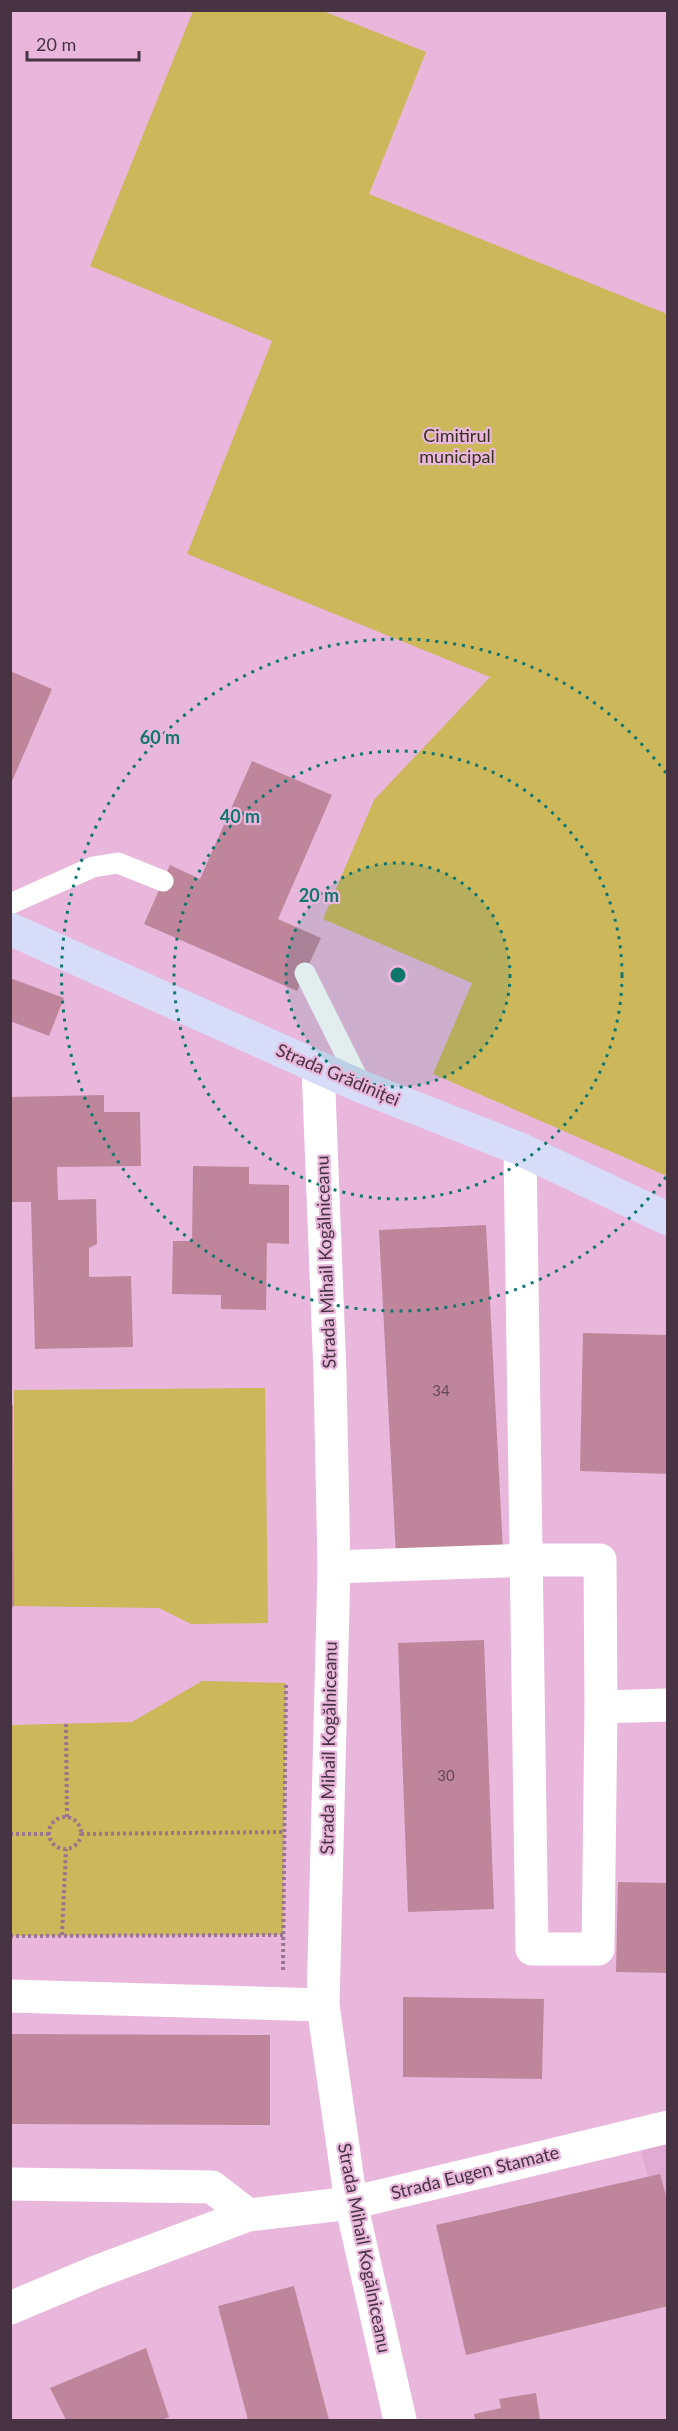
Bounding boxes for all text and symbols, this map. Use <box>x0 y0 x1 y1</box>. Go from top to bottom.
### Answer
scale bar <box>27 24 140 62</box>
text: 20 m <box>36 33 76 55</box>
park label: Cimitirul municipal <box>419 424 495 467</box>
text: 60 m <box>140 726 180 748</box>
text: 40 m <box>220 805 260 827</box>
text: 20 m <box>299 884 339 906</box>
centre of rings <box>388 965 408 985</box>
street label: Strada Grădiniței <box>273 1038 404 1110</box>
street label: Strada Mihail Kogălniceanu <box>310 1155 340 1369</box>
house number: 34 <box>432 1381 450 1399</box>
street label: Strada Mihail Kogălniceanu <box>315 1641 341 1855</box>
house number: 30 <box>437 1766 455 1784</box>
street label: Strada Eugen Stamate <box>388 2140 561 2204</box>
street label: Strada Mihail Kogălniceanu <box>334 2141 396 2355</box>

